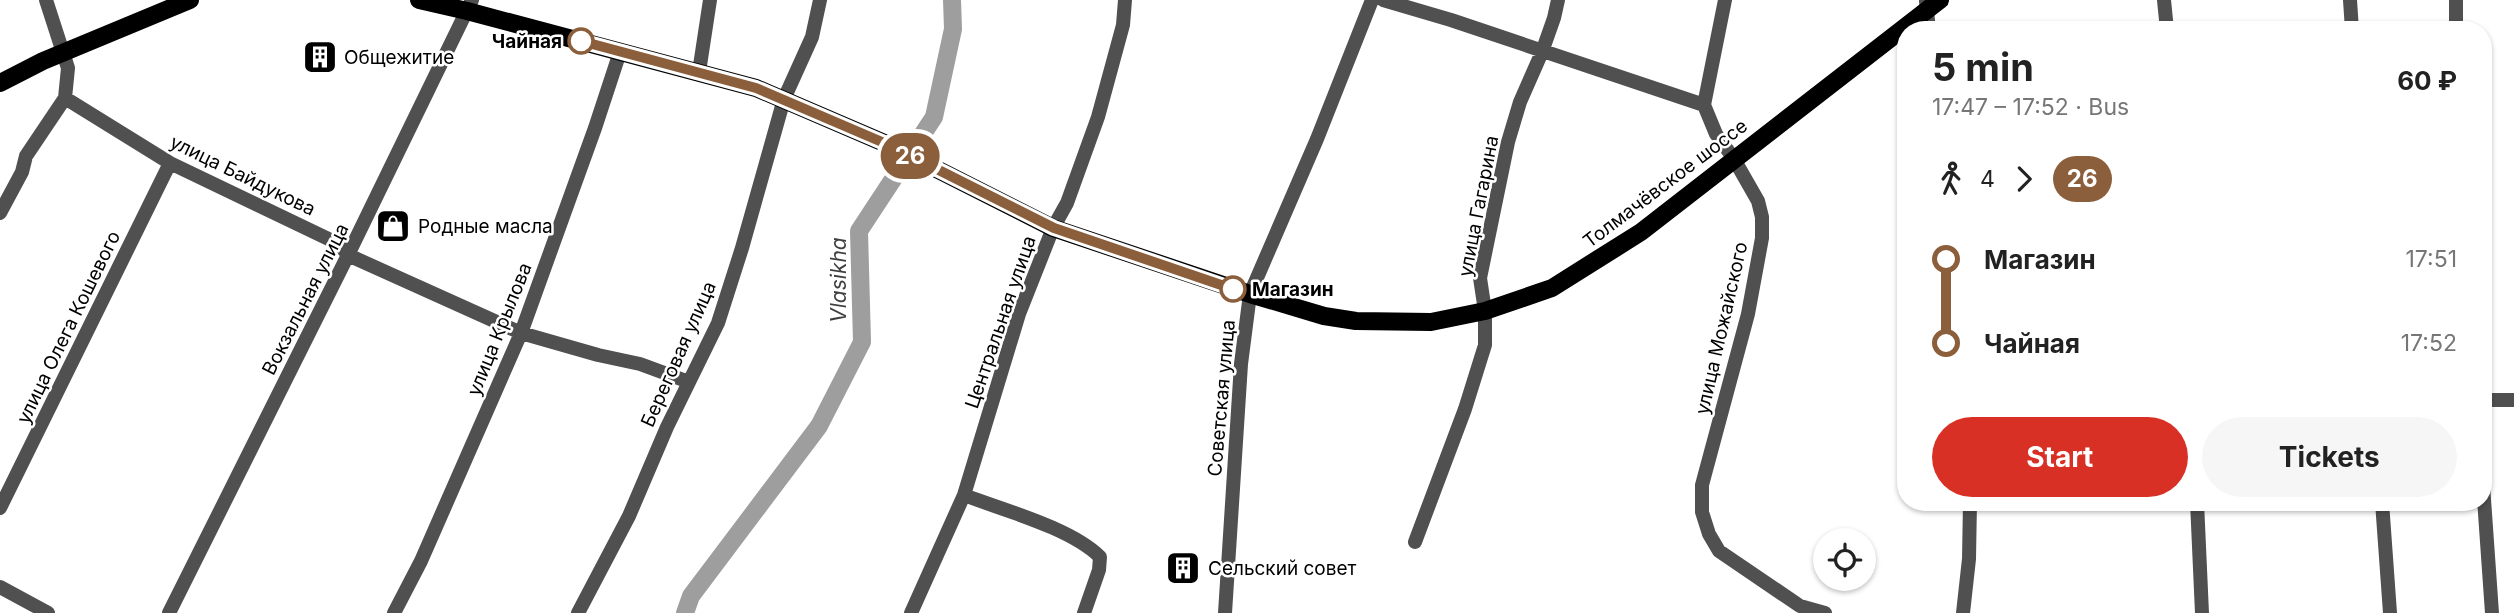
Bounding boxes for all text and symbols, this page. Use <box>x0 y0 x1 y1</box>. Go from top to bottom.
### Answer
marker: Чайная <box>568 28 594 54</box>
place label: Чайная <box>492 30 562 53</box>
building icon: Общежитие <box>301 38 339 76</box>
text: 5 min <box>1932 44 2034 90</box>
place label: Общежитие <box>344 46 454 69</box>
text: 60 ₽ <box>2397 65 2457 96</box>
text: 17:47 – 17:52 · Bus <box>1932 93 2129 121</box>
street label: Толмачёвское шоссе <box>1579 114 1752 253</box>
street label: улица Байдукова <box>166 130 319 221</box>
line badge: 26 <box>878 133 942 179</box>
street label: улица Гагарина <box>1454 134 1503 279</box>
text: 26 <box>895 141 925 170</box>
icon: walk <box>1932 160 1970 198</box>
icon: forward <box>2005 160 2043 198</box>
text: 26 <box>2067 164 2098 193</box>
text: 4 <box>1980 165 1995 193</box>
shop icon: Родные масла <box>374 207 412 245</box>
place label: Родные масла <box>418 215 553 238</box>
street label: Вокзальная улица <box>257 220 354 379</box>
street label: улица Олега Кошевого <box>12 227 125 427</box>
street label: Центральная улица <box>960 233 1041 411</box>
water label: Vlasikha <box>826 237 851 323</box>
street label: улица Можайского <box>1690 240 1753 417</box>
text: Магазин <box>1984 244 2096 275</box>
text: 17:51 <box>2405 245 2457 273</box>
street label: улица Крылова <box>462 259 537 399</box>
marker: Магазин <box>1220 276 1246 302</box>
street label: Береговая улица <box>636 278 721 430</box>
place label: Магазин <box>1252 278 1334 301</box>
street label: Советская улица <box>1203 319 1240 477</box>
text: Чайная <box>1984 328 2080 359</box>
text: 17:52 <box>2401 329 2457 357</box>
button: Start <box>1932 417 2188 497</box>
button: Tickets <box>2202 417 2457 497</box>
map controls <box>1813 528 1876 591</box>
button: locate <box>1813 528 1876 591</box>
building icon: Сельский совет <box>1164 549 1202 587</box>
place label: Сельский совет <box>1208 557 1357 580</box>

